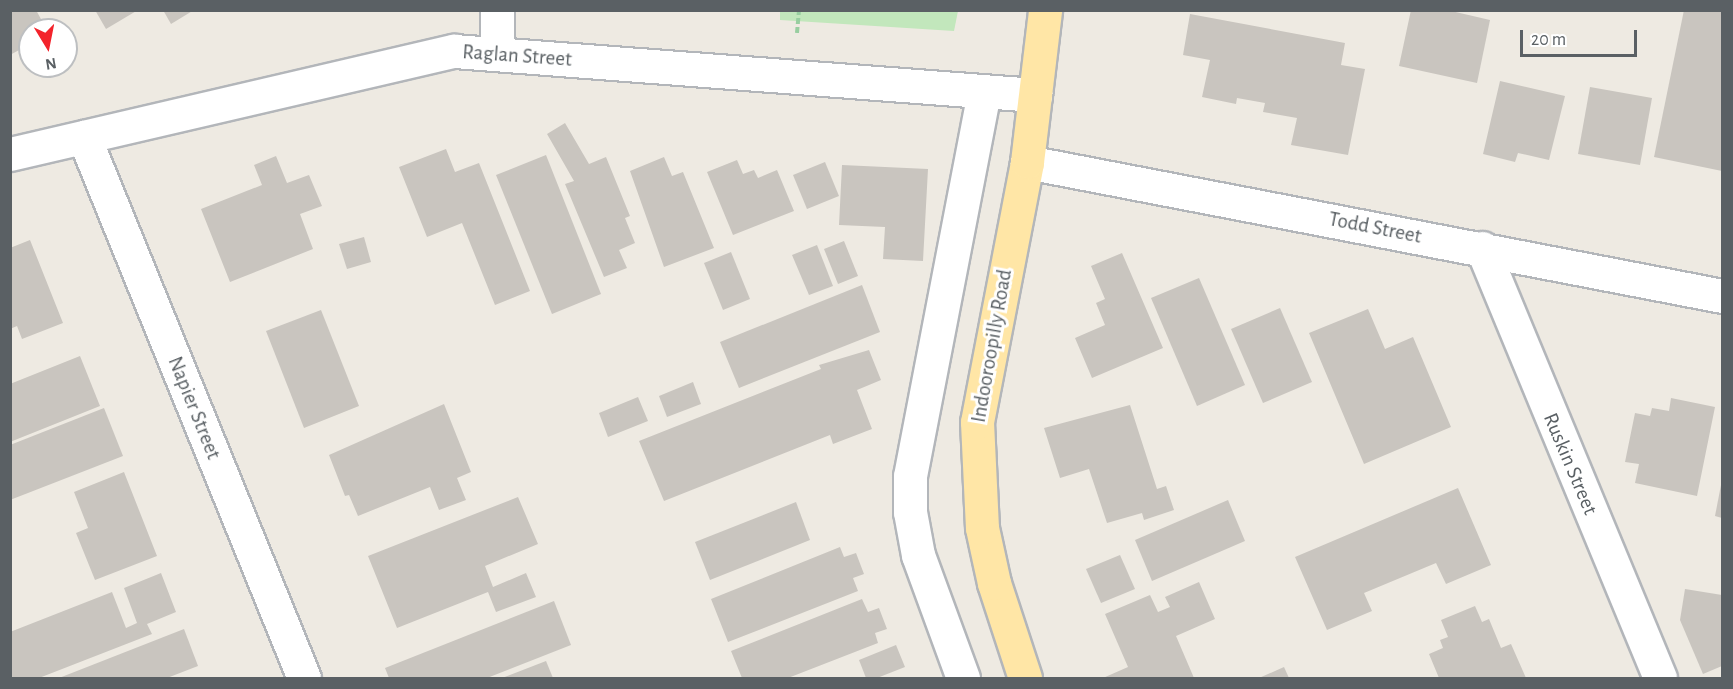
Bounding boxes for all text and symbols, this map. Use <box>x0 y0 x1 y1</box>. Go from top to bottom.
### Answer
north arrow <box>18 18 78 78</box>
scale bar <box>1523 18 1640 56</box>
text: 20 m <box>1531 31 1566 49</box>
street label: Raglan Street <box>461 40 573 72</box>
text: N <box>44 55 58 73</box>
street label: Todd Street <box>1327 207 1423 249</box>
street label: Indooroopilly Road <box>966 267 1018 425</box>
street label: Napier Street <box>162 353 226 463</box>
street label: Ruskin Street <box>1537 409 1603 519</box>

